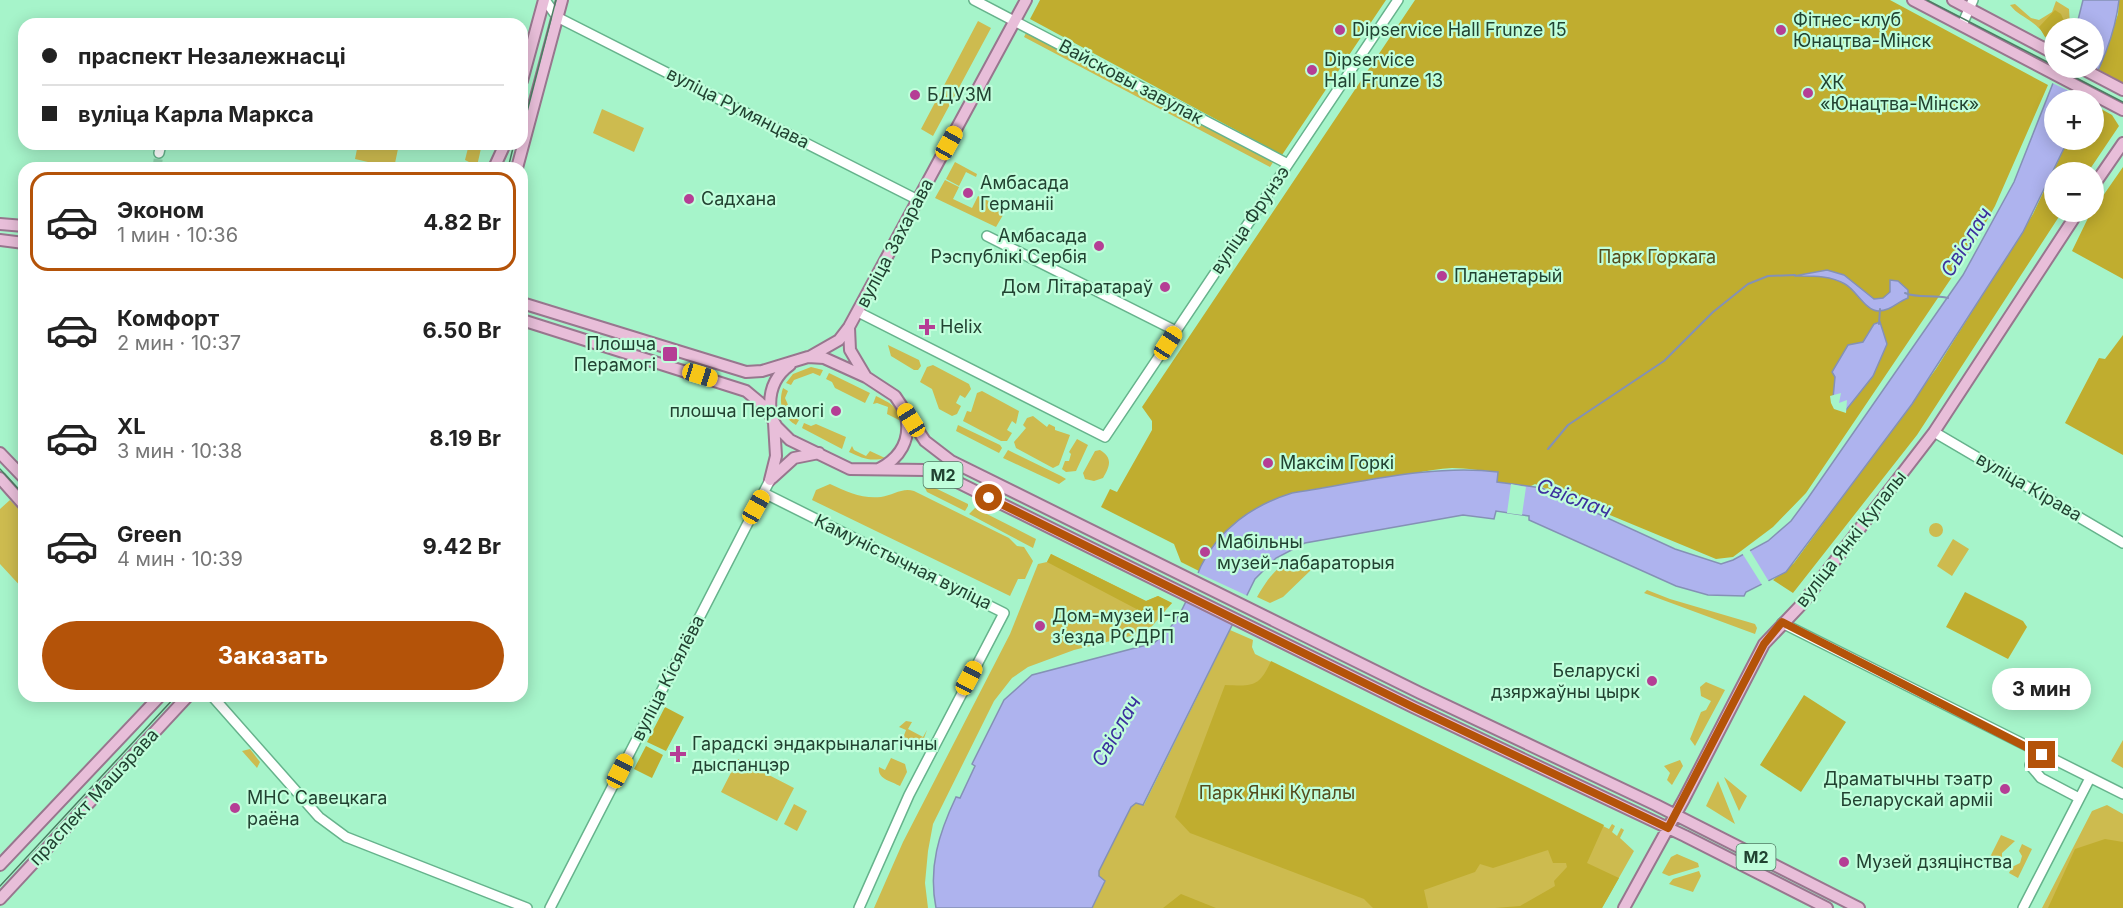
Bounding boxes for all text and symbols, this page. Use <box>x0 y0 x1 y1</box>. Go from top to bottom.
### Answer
place label: Фітнес-клуб Юнацтва-Мінск <box>1793 9 1932 51</box>
map controls <box>2044 18 2104 222</box>
button: layers <box>2044 18 2104 78</box>
place label: Dipservice Hall Frunze 15 <box>1352 19 1567 40</box>
marker: Dipservice Hall Frunze 15 <box>1333 23 1347 37</box>
marker: Фітнес-клуб Юнацтва-Мінск <box>1774 23 1788 37</box>
street label: Вайсковы завулак <box>1056 35 1207 129</box>
text: праспект Незалежнасці <box>78 43 346 69</box>
place label: Dipservice Hall Frunze 13 <box>1324 49 1443 91</box>
street label: вуліца Румянцава <box>663 62 813 153</box>
marker: Dipservice Hall Frunze 13 <box>1305 63 1319 77</box>
place label: ХК «Юнацтва-Мінск» <box>1820 72 1979 114</box>
place label: БДУЗМ <box>927 84 992 105</box>
marker: ХК «Юнацтва-Мінск» <box>1801 86 1815 100</box>
marker: БДУЗМ <box>908 88 922 102</box>
button: + <box>2044 90 2104 150</box>
text: вуліца Карла Маркса <box>78 101 314 127</box>
car <box>932 123 966 163</box>
street label: вуліца Фрунзэ <box>1206 162 1293 278</box>
button: − <box>2044 162 2104 222</box>
place label: Амбасада Германіі <box>980 172 1069 214</box>
street label: вуліца Захарава <box>852 175 937 311</box>
marker: Амбасада Германіі <box>961 186 975 200</box>
place label: Садхана <box>701 188 776 209</box>
marker: Садхана <box>682 192 696 206</box>
icon: car <box>45 195 99 249</box>
text: Эконом <box>117 197 204 223</box>
water label: Свіслач <box>1935 203 1997 281</box>
text: 4.82 Br <box>423 209 501 235</box>
text: 1 мин · 10:36 <box>117 223 238 247</box>
place label: Амбасада Рэспублікі Сербія <box>930 225 1087 267</box>
marker: Амбасада Рэспублікі Сербія <box>1092 239 1106 253</box>
park label: Парк Горкага <box>1598 246 1716 267</box>
place label: Планетарый <box>1454 265 1562 286</box>
marker: Планетарый <box>1435 269 1449 283</box>
place label: Дом Літаратараў <box>1001 276 1153 297</box>
marker: Дом Літаратараў <box>1158 280 1172 294</box>
icon: car <box>45 303 99 357</box>
text: Комфорт <box>117 305 219 331</box>
place label: Helix <box>940 316 983 337</box>
text: 6.50 Br <box>423 317 501 343</box>
marker: Helix <box>918 318 936 336</box>
car <box>1151 323 1185 363</box>
text: 2 мин · 10:37 <box>117 331 241 355</box>
place label: Плошча Перамогі <box>574 333 656 375</box>
marker: Плошча Перамогі <box>661 345 679 363</box>
car <box>680 361 720 389</box>
place label: плошча Перамогі <box>670 400 824 421</box>
car <box>894 400 928 440</box>
marker: плошча Перамогі <box>829 404 843 418</box>
icon: car <box>45 411 99 465</box>
text: XL <box>117 413 146 439</box>
text: 8.19 Br <box>429 425 501 451</box>
text: 3 мин · 10:38 <box>117 439 242 463</box>
street label: вуліца Кірава <box>1973 448 2086 525</box>
place label: Максім Горкі <box>1280 452 1394 473</box>
marker: Максім Горкі <box>1261 456 1275 470</box>
road number: М2 <box>924 462 962 488</box>
street label: вуліца Янкі Купалы <box>1791 466 1910 611</box>
water label: Свіслач <box>1533 473 1615 523</box>
route start <box>975 484 1002 511</box>
car <box>739 487 773 527</box>
street label: Камуністычная вуліца <box>811 509 995 614</box>
icon: car <box>45 519 99 573</box>
text: Green <box>117 521 182 547</box>
place label: Мабільны музей-лабараторыя <box>1217 531 1395 573</box>
text: 9.42 Br <box>423 533 501 559</box>
marker: Мабільны музей-лабараторыя <box>1198 545 1212 559</box>
text: 4 мин · 10:39 <box>117 547 243 571</box>
place label: Дом-музей I-га зʼезда РСДРП <box>1052 605 1189 647</box>
street label: вуліца Кісялёва <box>627 611 708 744</box>
marker: Дом-музей I-га зʼезда РСДРП <box>1033 619 1047 633</box>
button: Заказать <box>42 621 504 690</box>
car <box>953 658 985 698</box>
place label: Беларускі дзяржаўны цырк <box>1491 660 1640 702</box>
callout: 3 мин <box>1992 668 2092 710</box>
marker: Беларускі дзяржаўны цырк <box>1645 674 1659 688</box>
text: 3 мин <box>2012 677 2071 701</box>
water label: Свіслач <box>1086 691 1146 771</box>
street label: праспект Машэрава <box>25 724 162 869</box>
place label: Гарадскі эндакрыналагічны дыспанцэр <box>692 733 938 775</box>
route end <box>2028 741 2055 768</box>
marker: Гарадскі эндакрыналагічны дыспанцэр <box>669 745 687 763</box>
car <box>604 751 636 791</box>
place label: Драматычны тэатр Беларускай арміі <box>1823 768 1993 810</box>
park label: Парк Янкі Купалы <box>1199 782 1355 803</box>
marker: Драматычны тэатр Беларускай арміі <box>1998 782 2012 796</box>
place label: МНС Савецкага раёна <box>247 787 387 829</box>
marker: МНС Савецкага раёна <box>228 801 242 815</box>
road number: М2 <box>1736 844 1776 870</box>
place label: Музей дзяцінства <box>1856 851 2012 872</box>
marker: Музей дзяцінства <box>1837 855 1851 869</box>

